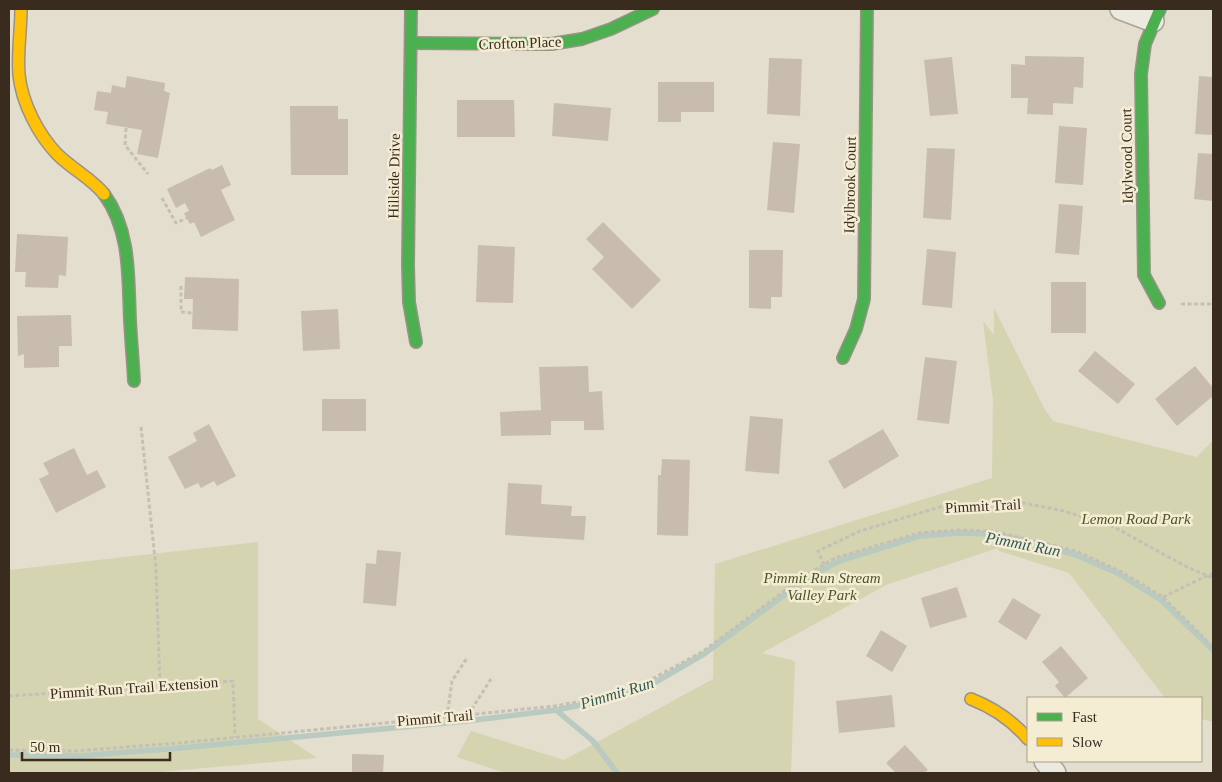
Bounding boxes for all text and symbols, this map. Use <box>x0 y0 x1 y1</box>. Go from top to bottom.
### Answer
street label: Crofton Place <box>478 34 562 52</box>
street label: Idylwood Court <box>1118 107 1136 204</box>
street label: Hillside Drive <box>385 133 403 219</box>
street label: Idylbrook Court <box>841 135 859 234</box>
street label: Pimmit Trail <box>944 496 1022 516</box>
park label: Lemon Road Park <box>1080 511 1191 527</box>
water label: Pimmit Run <box>983 528 1062 560</box>
park label: Pimmit Run Stream Valley Park <box>763 570 881 603</box>
street label: Pimmit Run Trail Extension <box>49 674 219 702</box>
water label: Pimmit Run <box>577 674 656 713</box>
legend <box>1027 697 1202 762</box>
street label: Pimmit Trail <box>396 707 474 729</box>
text: Fast <box>1072 709 1098 725</box>
scale bar <box>22 730 170 762</box>
text: Slow <box>1072 734 1103 750</box>
text: 50 m <box>30 739 61 755</box>

